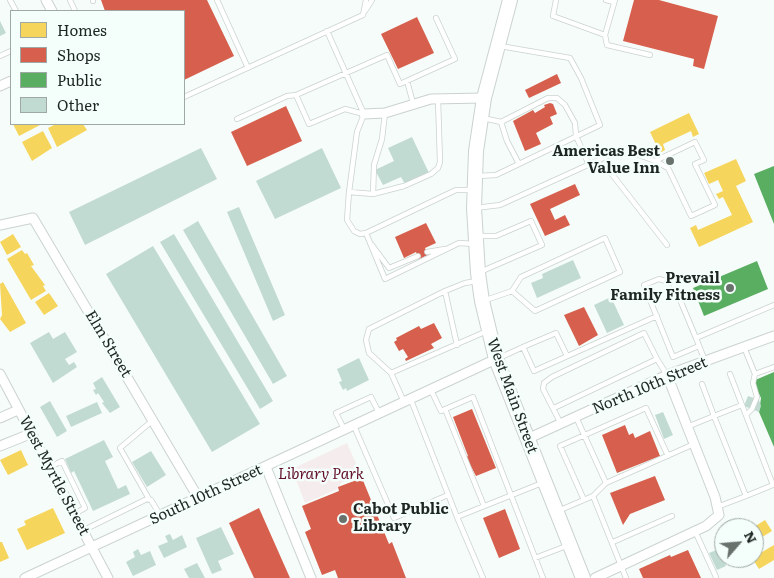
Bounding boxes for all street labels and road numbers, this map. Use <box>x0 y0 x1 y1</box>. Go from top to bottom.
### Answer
street label: Elm Street <box>81 307 135 381</box>
street label: West Main Street <box>483 336 541 456</box>
street label: North 10th Street <box>590 354 710 418</box>
street label: West Myrtle Street <box>15 413 93 539</box>
street label: South 10th Street <box>147 461 265 529</box>

